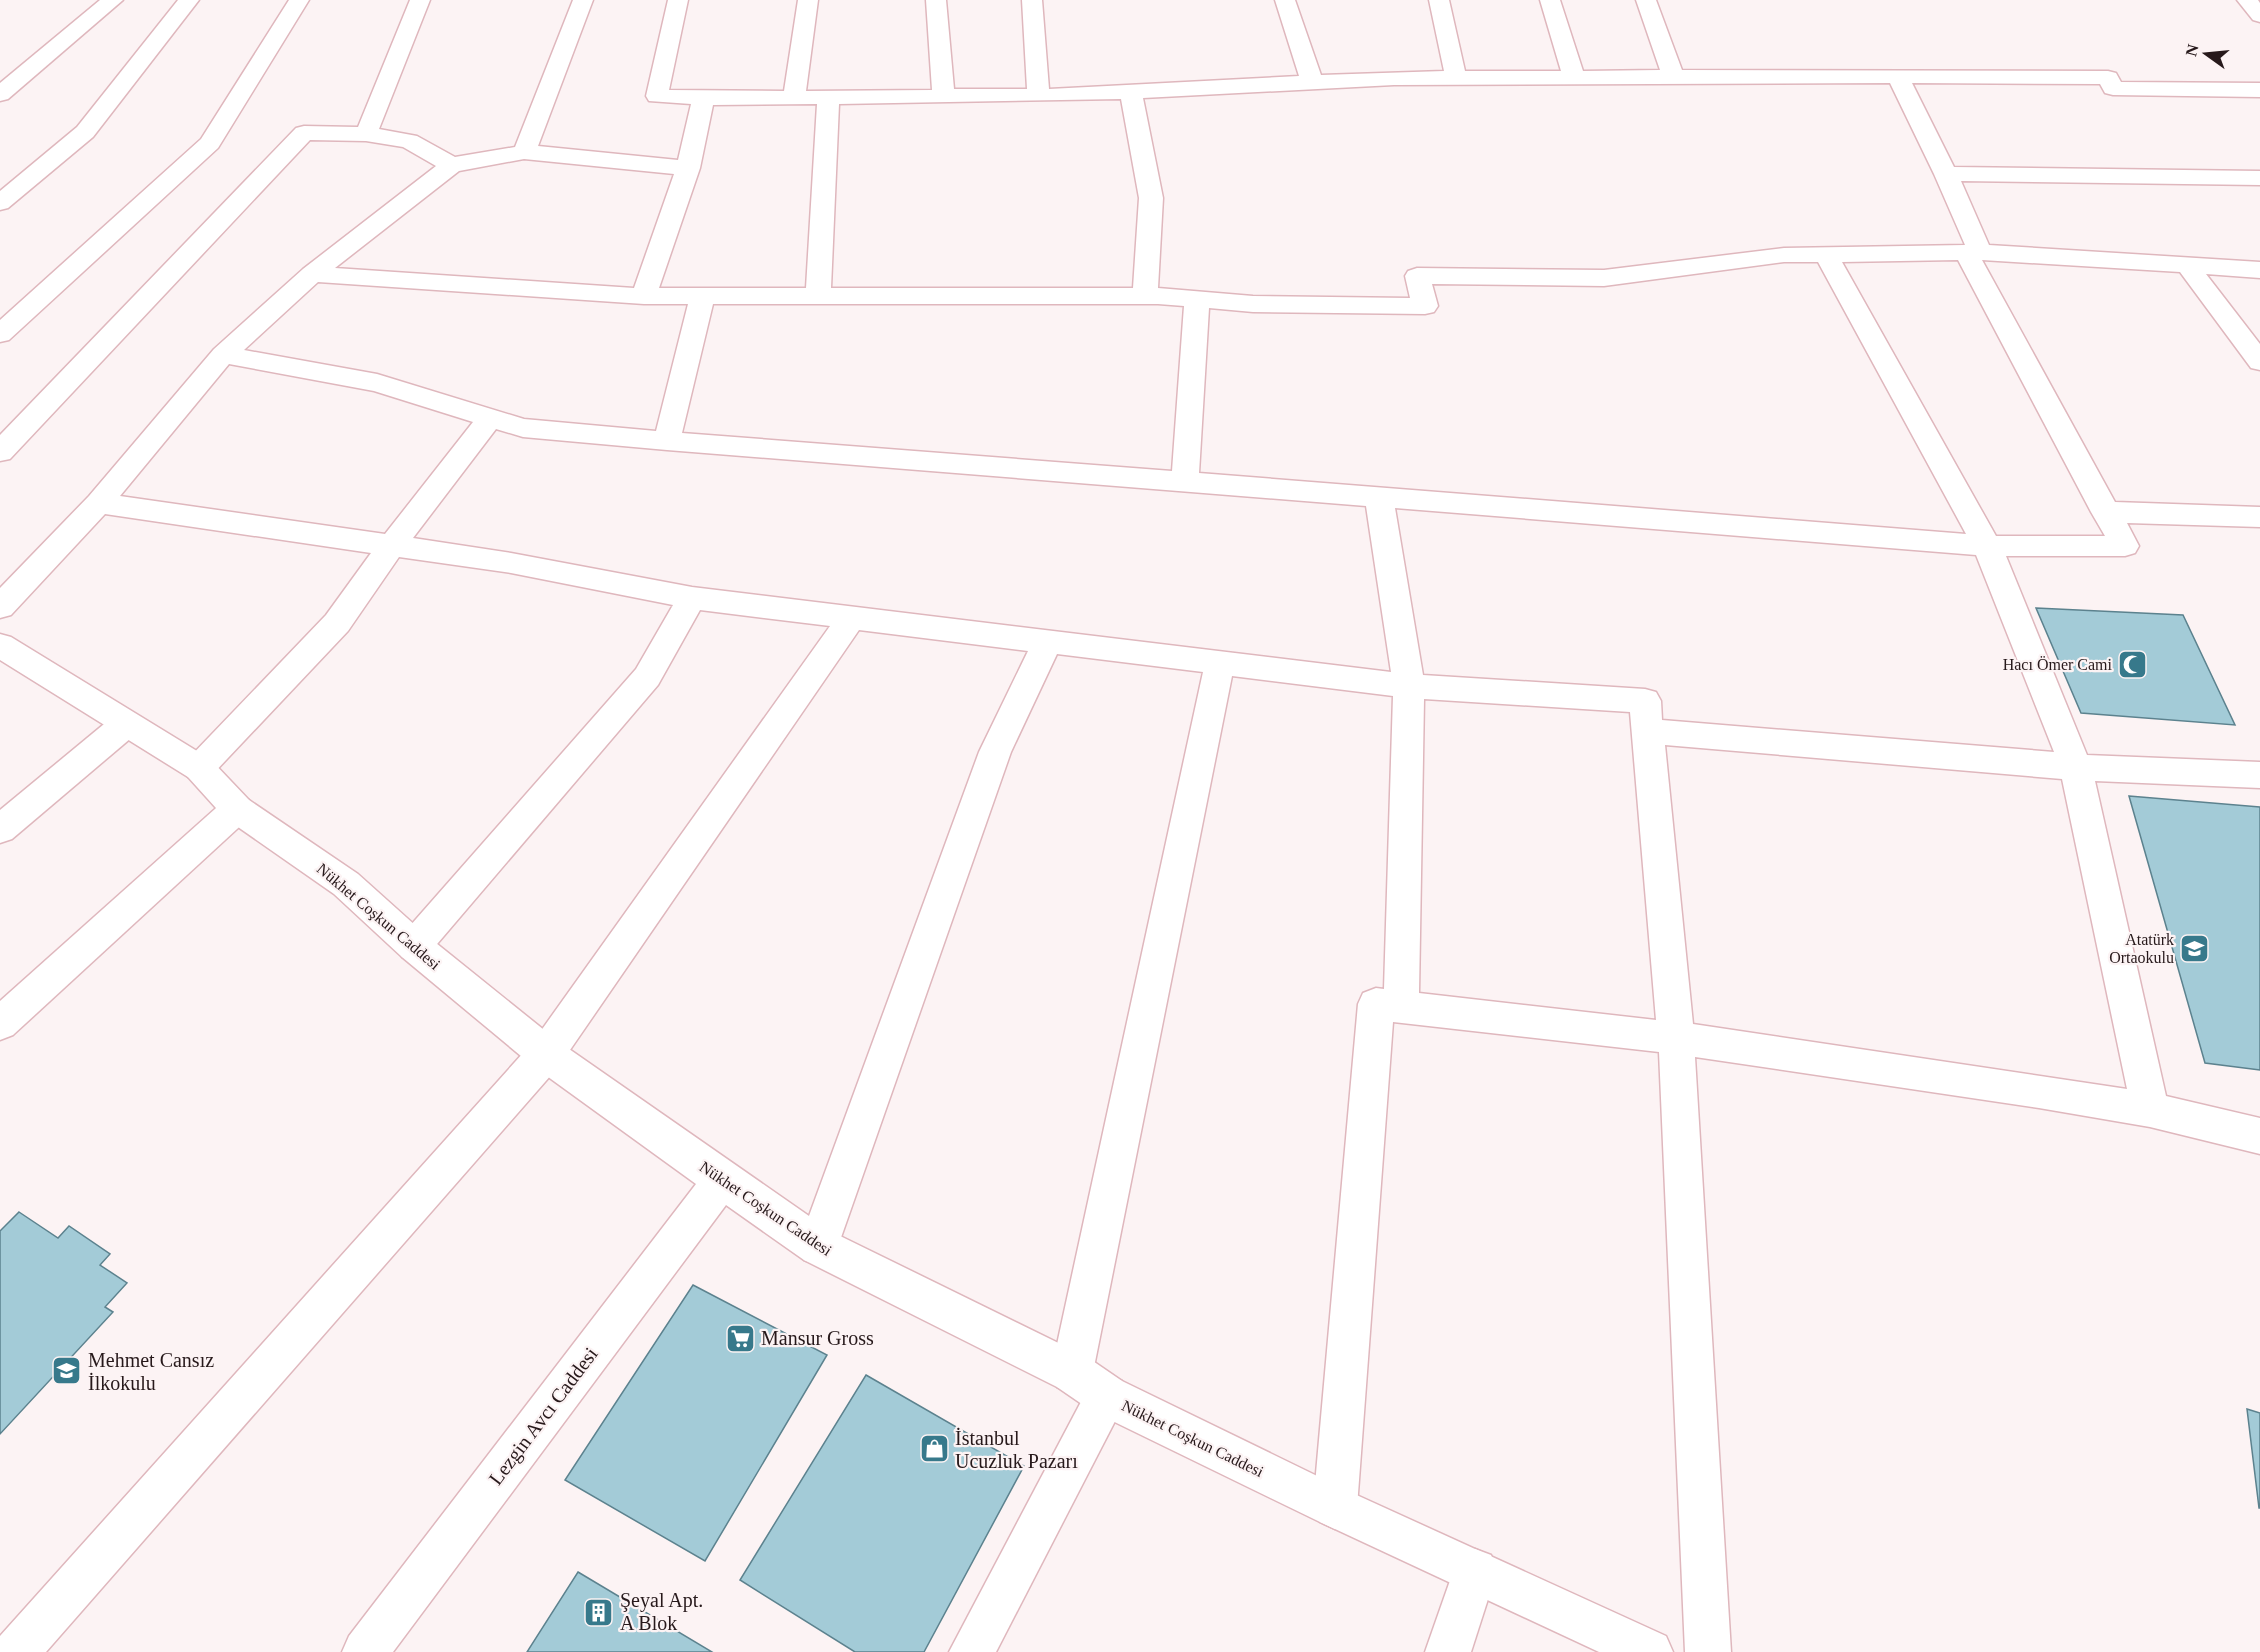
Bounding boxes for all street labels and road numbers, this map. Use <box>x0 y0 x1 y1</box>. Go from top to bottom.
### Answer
street label: Nükhet Coşkun Caddesi <box>313 860 444 974</box>
street label: Nükhet Coşkun Caddesi <box>696 1158 835 1260</box>
street label: Lezgin Avcı Caddesi <box>484 1343 603 1490</box>
street label: Nükhet Coşkun Caddesi <box>1119 1397 1267 1481</box>

